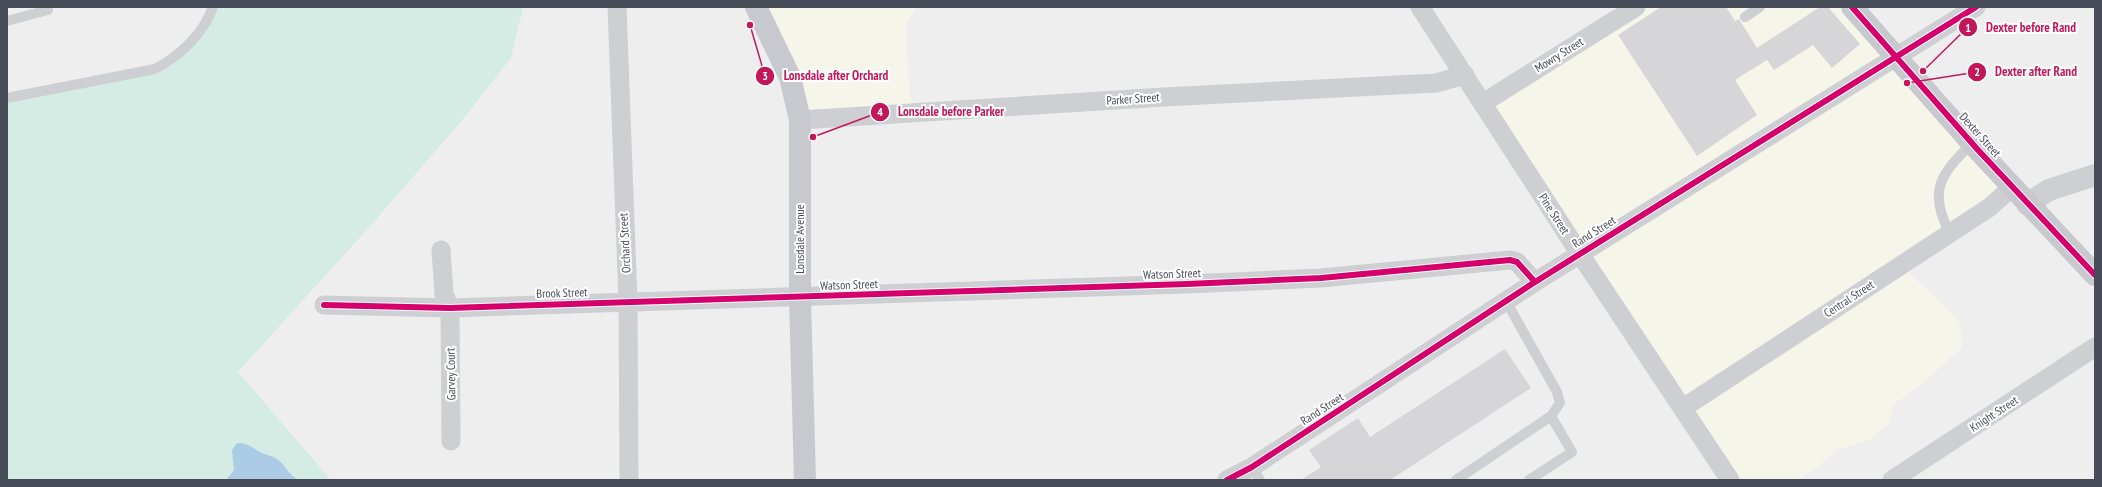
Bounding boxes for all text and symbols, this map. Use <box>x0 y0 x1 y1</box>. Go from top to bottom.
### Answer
callout: Dexter before Rand <box>1958 15 2084 40</box>
text: Dexter before Rand <box>1986 19 2076 36</box>
text: 1 <box>1965 20 1971 35</box>
street label: Mowry Street <box>1532 33 1586 75</box>
callout: Dexter after Rand <box>1967 59 2085 84</box>
callout: Lonsdale after Orchard <box>755 63 896 88</box>
text: Dexter after Rand <box>1995 63 2077 80</box>
text: 2 <box>1974 64 1980 79</box>
text: Lonsdale after Orchard <box>784 67 889 84</box>
text: 3 <box>762 68 768 83</box>
street label: Parker Street <box>1106 89 1161 108</box>
callout: Lonsdale before Parker <box>870 99 1012 124</box>
text: Lonsdale before Parker <box>898 103 1004 120</box>
text: 4 <box>877 104 883 119</box>
street label: Dexter Street <box>1956 109 2005 161</box>
street label: Pine Street <box>1536 191 1574 238</box>
street label: Lonsdale Avenue <box>792 204 807 274</box>
street label: Orchard Street <box>615 212 634 273</box>
street label: Rand Street <box>1569 212 1619 251</box>
street label: Watson Street <box>1143 265 1202 282</box>
street label: Watson Street <box>820 276 879 293</box>
street label: Central Street <box>1821 276 1877 320</box>
street label: Brook Street <box>536 284 588 301</box>
street label: Garvey Court <box>443 347 458 400</box>
street label: Rand Street <box>1297 389 1347 428</box>
street label: Knight Street <box>1967 392 2021 435</box>

